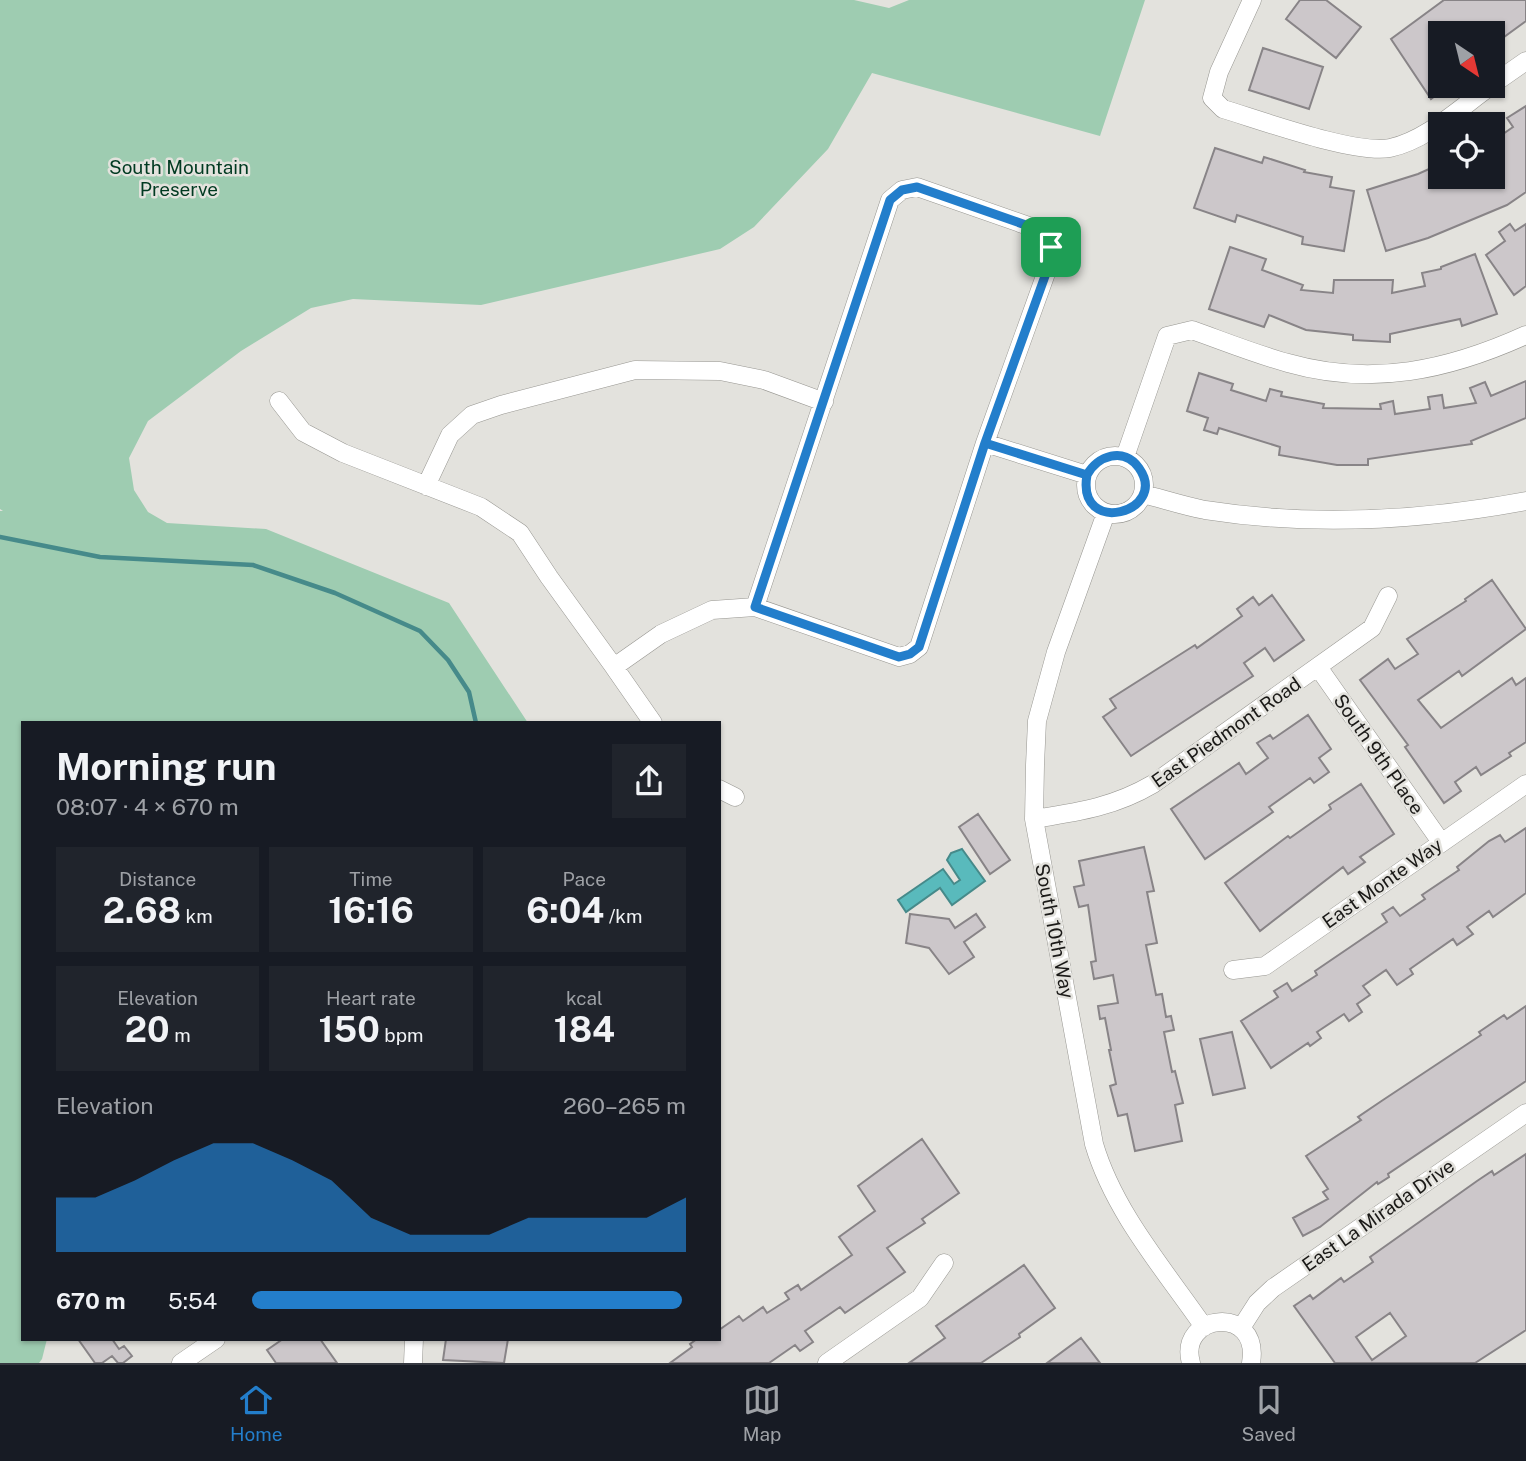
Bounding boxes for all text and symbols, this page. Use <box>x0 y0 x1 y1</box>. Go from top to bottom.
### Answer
north arrow <box>1428 21 1505 98</box>
map controls <box>1428 21 1505 189</box>
button: locate <box>1428 112 1505 189</box>
park label: South Mountain Preserve <box>109 156 249 200</box>
pin <box>1021 217 1081 277</box>
icon: arrive <box>1032 228 1070 266</box>
street label: East Piedmont Road <box>1147 672 1305 792</box>
street label: South 9th Place <box>1329 690 1429 818</box>
text: Morning run <box>56 744 277 789</box>
button: share <box>612 744 686 818</box>
text: 08:07 · 4 × 670 m <box>56 793 239 820</box>
street label: East Monte Way <box>1318 834 1446 932</box>
street label: South 10th Way <box>1031 862 1079 1000</box>
text: Distance <box>119 868 196 890</box>
text: Time <box>349 868 393 890</box>
text: Pace <box>563 868 606 890</box>
text: 2.68 <box>103 890 181 931</box>
text: 16:16 <box>328 890 414 931</box>
text: 6:04 <box>526 890 604 931</box>
text: km <box>181 905 213 927</box>
text: /km <box>604 905 642 927</box>
text: Elevation <box>117 987 198 1009</box>
text: Heart rate <box>326 987 416 1009</box>
text: kcal <box>566 987 603 1009</box>
text: 20 <box>125 1009 170 1050</box>
text: 150 <box>319 1009 380 1050</box>
text: 184 <box>554 1009 615 1050</box>
text: m <box>170 1024 191 1046</box>
text: bpm <box>380 1024 423 1046</box>
text: Elevation <box>56 1092 154 1119</box>
text: 260–265 m <box>563 1092 686 1119</box>
street label: East La Mirada Drive <box>1298 1154 1458 1276</box>
text: 670 m <box>56 1287 126 1314</box>
text: 5:54 <box>168 1287 217 1314</box>
tab: Home <box>230 1381 282 1445</box>
tab: Map <box>743 1381 781 1445</box>
tab: Saved <box>1242 1381 1296 1445</box>

